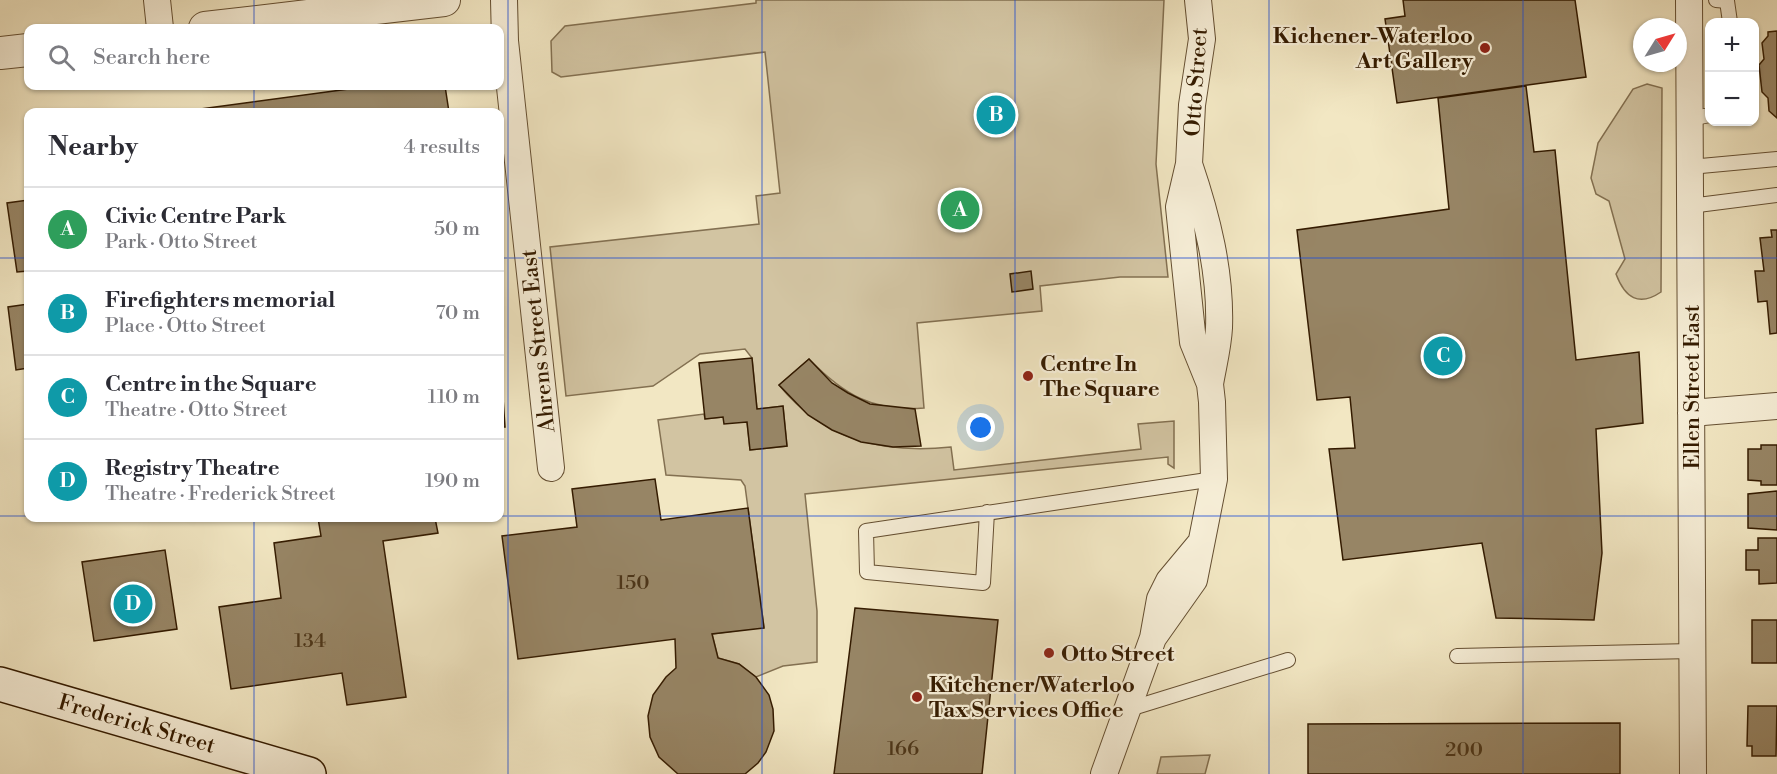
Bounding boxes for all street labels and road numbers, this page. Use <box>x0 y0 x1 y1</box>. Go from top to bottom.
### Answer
street label: Otto Street <box>1179 27 1214 137</box>
street label: Ahrens Street East <box>515 248 562 435</box>
street label: Ellen Street East <box>1679 304 1706 470</box>
street label: Frederick Street <box>55 689 219 760</box>

